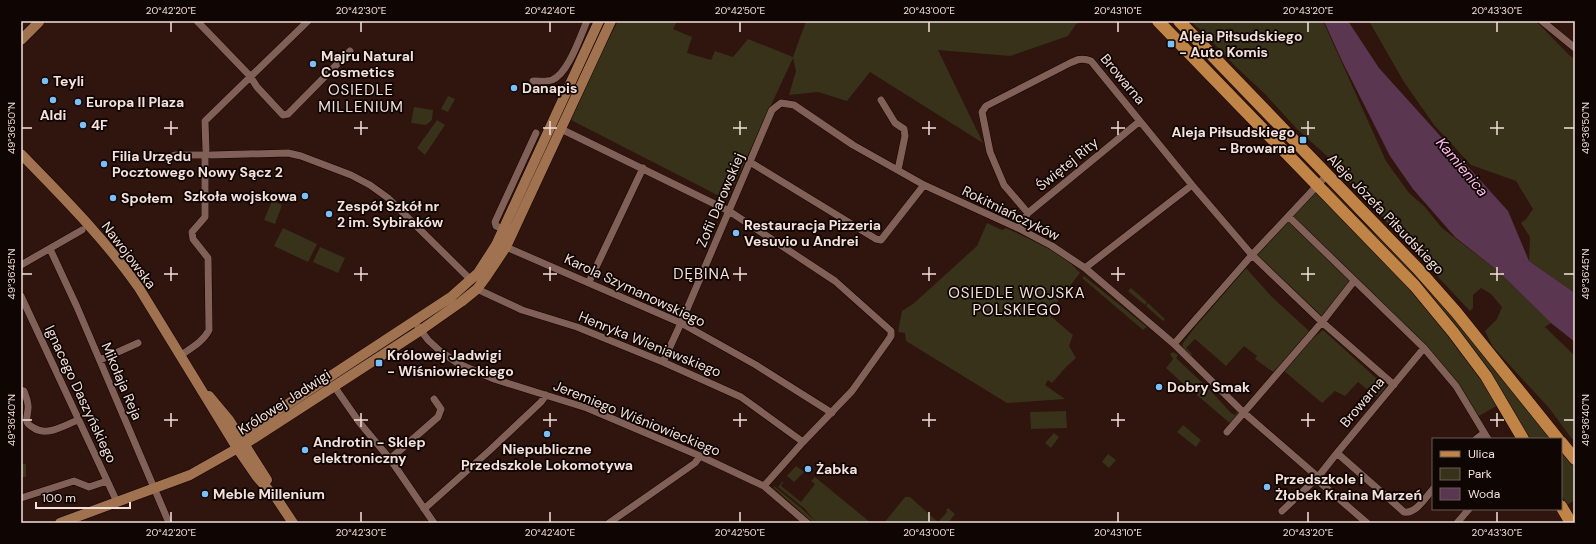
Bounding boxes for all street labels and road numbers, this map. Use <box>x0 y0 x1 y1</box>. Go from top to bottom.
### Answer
street label: Browarna <box>1097 50 1149 108</box>
street label: Świętej Rity <box>1032 133 1102 195</box>
street label: Zofii Darowskiej <box>692 150 748 250</box>
street label: Aleje Józefa Piłsudskiego <box>1324 150 1448 278</box>
street label: Rokitniańczyków <box>959 182 1063 245</box>
street label: Nawojowska <box>98 218 160 292</box>
street label: Karola Szymanowskiego <box>562 249 708 331</box>
street label: Henryka Wieniawskiego <box>576 307 724 381</box>
street label: Ignacego Daszyńskiego <box>41 322 121 466</box>
street label: Mikołaja Reja <box>98 339 146 423</box>
street label: Królowej Jadwigi <box>234 365 334 439</box>
street label: Browarna <box>1336 373 1388 431</box>
street label: Jeremiego Wiśniowieckiego <box>551 376 723 460</box>

